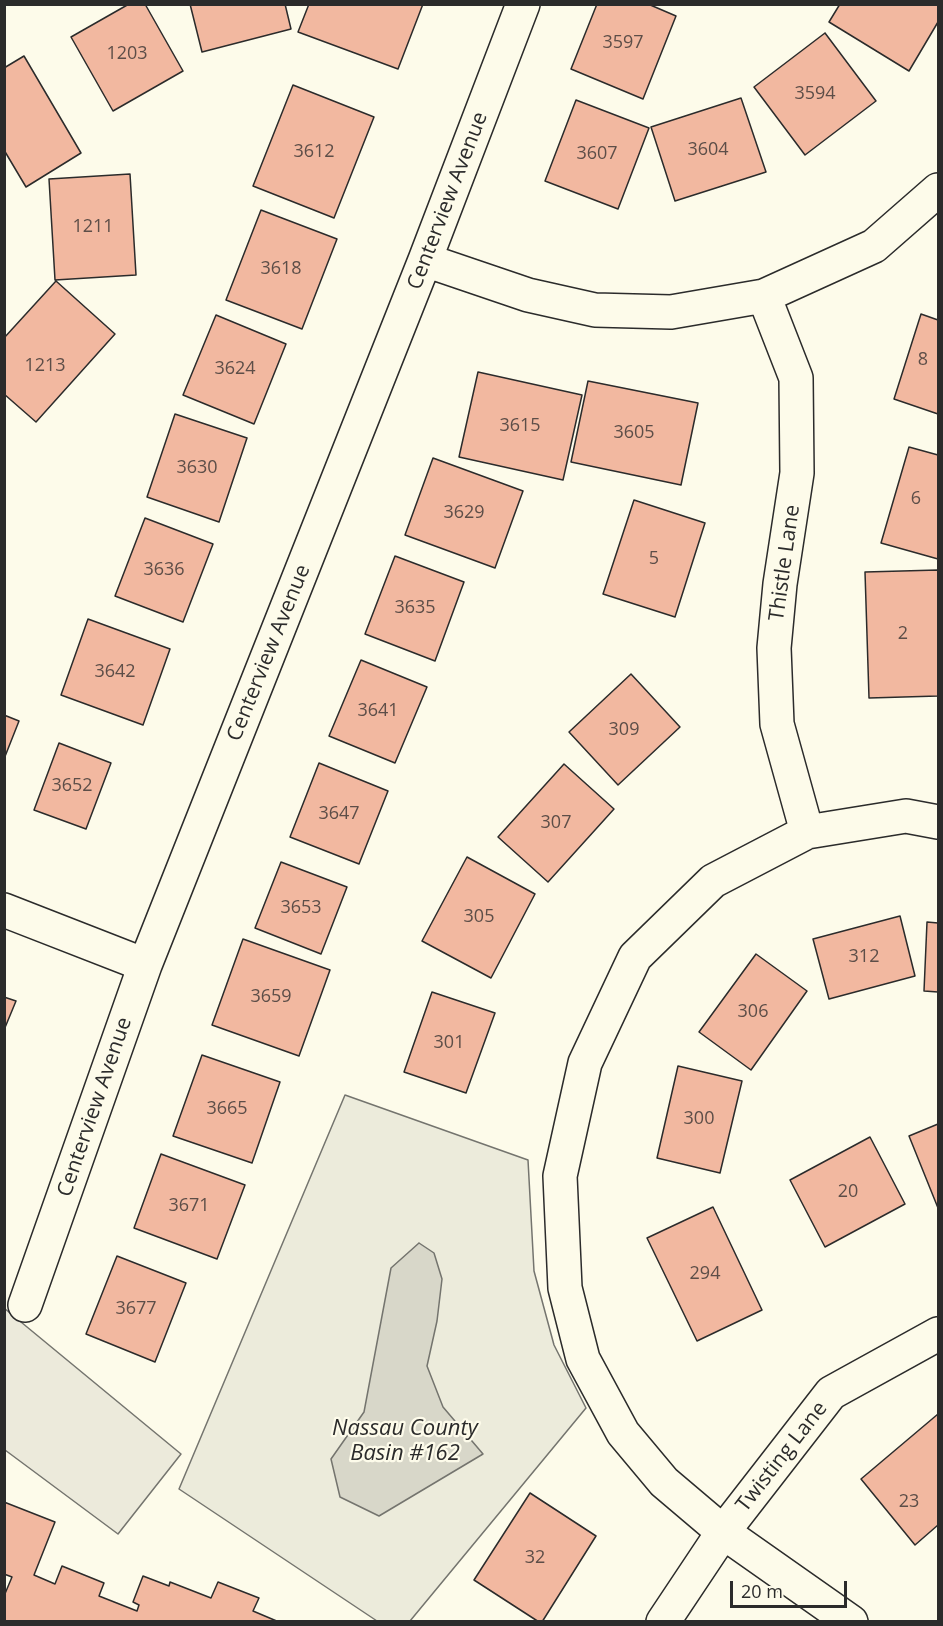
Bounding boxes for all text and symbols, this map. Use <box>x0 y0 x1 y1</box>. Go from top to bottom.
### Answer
house number: 3597 <box>602 32 644 54</box>
house number: 1203 <box>106 43 148 65</box>
house number: 3594 <box>794 83 836 105</box>
street label: Centerview Avenue <box>403 109 493 293</box>
house number: 3604 <box>687 139 729 161</box>
house number: 3612 <box>293 141 335 163</box>
house number: 3607 <box>576 143 618 165</box>
house number: 1211 <box>72 216 114 238</box>
house number: 3618 <box>260 258 302 280</box>
house number: 8 <box>918 349 928 371</box>
house number: 1213 <box>24 355 66 377</box>
house number: 3624 <box>214 358 256 380</box>
house number: 3615 <box>499 415 541 437</box>
house number: 3605 <box>613 422 655 444</box>
house number: 3630 <box>176 457 218 479</box>
house number: 6 <box>911 488 921 510</box>
house number: 3629 <box>443 502 485 524</box>
street label: Thistle Lane <box>764 503 806 623</box>
house number: 5 <box>649 548 659 570</box>
house number: 3636 <box>143 559 185 581</box>
street label: Centerview Avenue <box>222 561 316 745</box>
house number: 3635 <box>394 597 436 619</box>
house number: 2 <box>898 623 908 645</box>
house number: 3642 <box>94 661 136 683</box>
house number: 3641 <box>357 700 399 722</box>
house number: 309 <box>609 719 639 741</box>
house number: 3652 <box>51 775 93 797</box>
house number: 3647 <box>318 803 360 825</box>
house number: 307 <box>541 812 571 834</box>
house number: 3653 <box>280 897 322 919</box>
house number: 305 <box>464 906 494 928</box>
house number: 312 <box>849 946 879 968</box>
house number: 3659 <box>250 986 292 1008</box>
house number: 306 <box>738 1001 768 1023</box>
street label: Centerview Avenue <box>52 1014 138 1200</box>
house number: 301 <box>434 1032 464 1054</box>
house number: 3665 <box>206 1098 248 1120</box>
house number: 300 <box>684 1108 714 1130</box>
house number: 20 <box>838 1181 858 1203</box>
house number: 3671 <box>168 1195 210 1217</box>
house number: 294 <box>690 1263 720 1285</box>
house number: 3677 <box>115 1298 157 1320</box>
street label: Twisting Lane <box>731 1397 833 1517</box>
water label: Nassau County Basin #162 <box>332 1416 478 1468</box>
house number: 23 <box>899 1491 919 1513</box>
house number: 32 <box>525 1547 545 1569</box>
scale bar <box>733 1569 850 1607</box>
text: 20 m <box>741 1579 783 1603</box>

